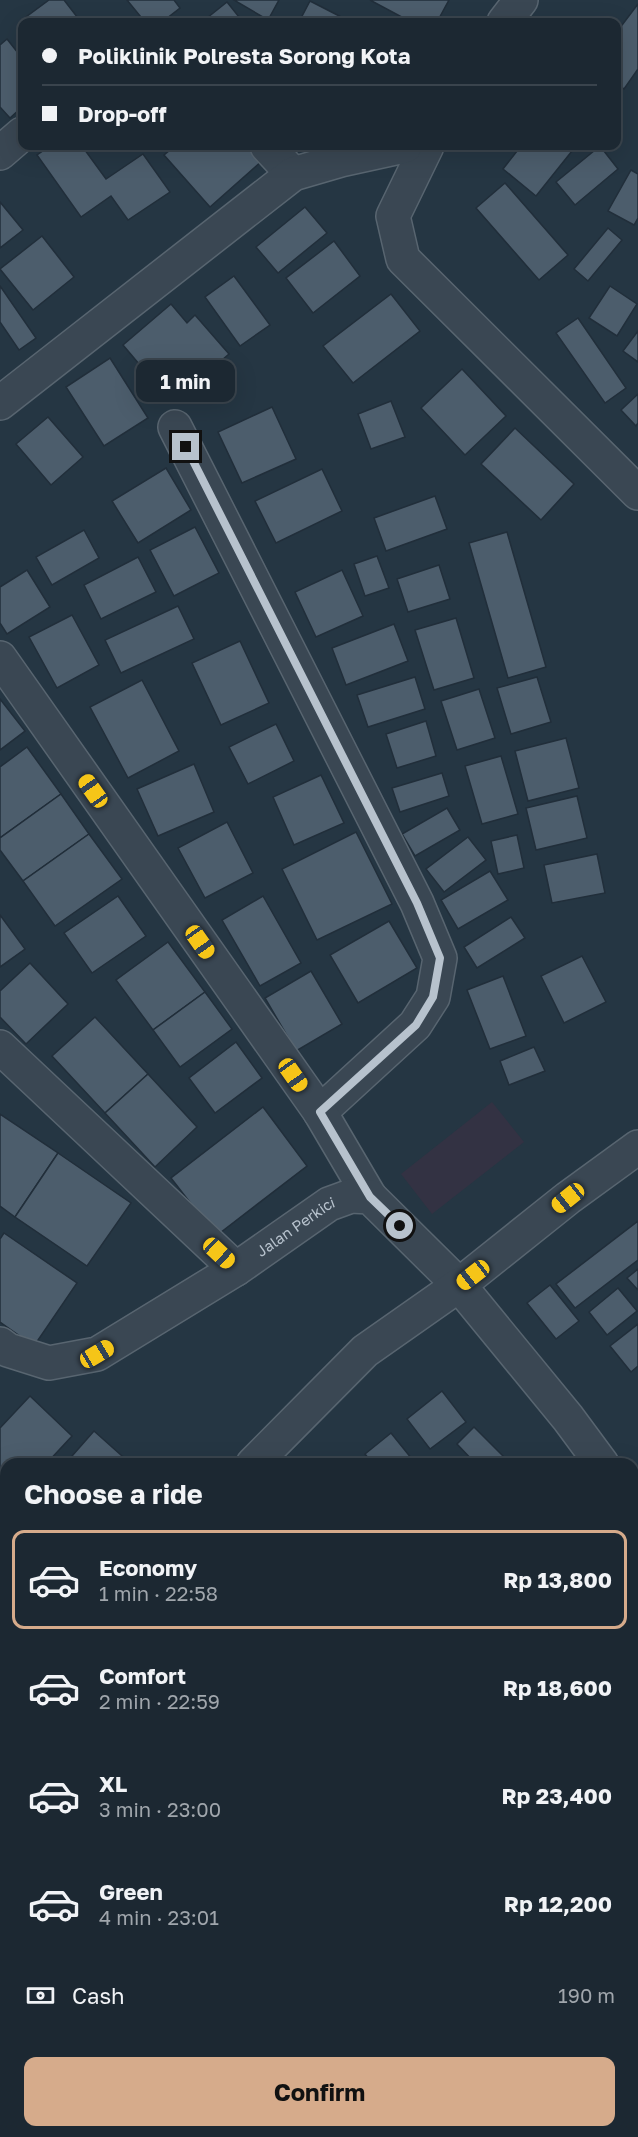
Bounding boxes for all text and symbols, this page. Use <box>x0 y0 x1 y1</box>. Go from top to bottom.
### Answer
text: Poliklinik Polresta Sorong Kota <box>78 42 410 69</box>
text: Drop-off <box>78 100 167 127</box>
callout: 1 min <box>136 360 236 402</box>
text: 1 min <box>160 369 211 393</box>
route end <box>172 433 199 460</box>
car <box>75 771 111 811</box>
car <box>182 922 218 962</box>
car <box>275 1055 311 1095</box>
car <box>548 1180 588 1216</box>
street label: Jalan Perkici <box>253 1193 337 1260</box>
route start <box>386 1212 413 1239</box>
car <box>200 1234 238 1272</box>
car <box>453 1257 493 1293</box>
car <box>77 1337 117 1371</box>
text: Choose a ride <box>24 1478 203 1510</box>
icon: car <box>27 1553 81 1607</box>
text: Economy <box>99 1554 197 1581</box>
text: Rp 13,800 <box>503 1566 612 1593</box>
text: 1 min · 22:58 <box>99 1581 218 1605</box>
icon: car <box>27 1661 81 1715</box>
text: Comfort <box>99 1662 186 1689</box>
text: Rp 18,600 <box>503 1674 612 1701</box>
text: 2 min · 22:59 <box>99 1689 220 1713</box>
icon: car <box>27 1769 81 1823</box>
text: XL <box>99 1770 127 1797</box>
text: Rp 23,400 <box>501 1782 612 1809</box>
text: 3 min · 23:00 <box>99 1797 221 1821</box>
icon: car <box>27 1877 81 1931</box>
text: Green <box>99 1878 163 1905</box>
text: Rp 12,200 <box>504 1890 612 1917</box>
text: 4 min · 23:01 <box>99 1905 219 1929</box>
icon: cash <box>24 1979 57 2012</box>
text: Cash <box>72 1982 125 2009</box>
text: 190 m <box>558 1983 615 2007</box>
button: Confirm <box>24 2057 615 2126</box>

